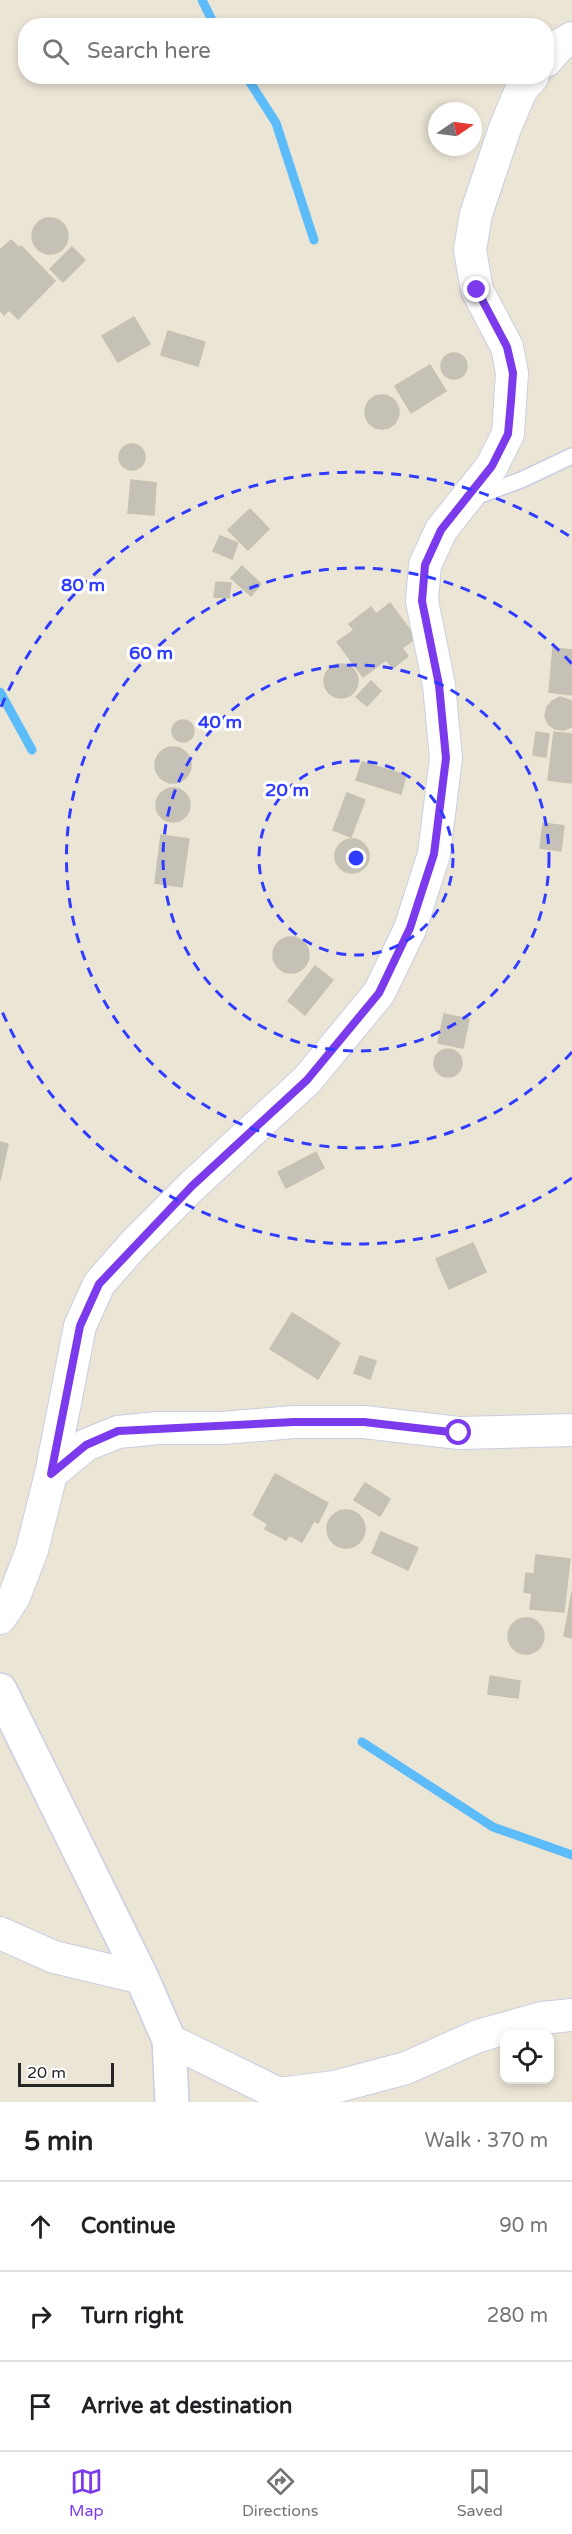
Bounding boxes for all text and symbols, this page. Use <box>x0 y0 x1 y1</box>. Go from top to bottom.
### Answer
search box <box>18 18 554 84</box>
icon: search <box>39 35 72 68</box>
text: Search here <box>87 38 211 64</box>
north arrow <box>428 102 482 156</box>
route end <box>463 276 489 302</box>
text: 80 m <box>61 574 105 596</box>
text: 60 m <box>129 642 173 664</box>
text: 40 m <box>198 711 242 733</box>
text: 20 m <box>265 779 309 801</box>
centre of rings <box>346 848 366 868</box>
route start <box>445 1419 471 1445</box>
map controls <box>500 2030 554 2084</box>
button: locate <box>500 2030 554 2084</box>
scale bar <box>18 2060 114 2088</box>
text: 20 m <box>27 2063 66 2083</box>
text: 5 min <box>24 2126 93 2157</box>
text: Walk · 370 m <box>425 2129 548 2153</box>
icon: ahead <box>24 2210 57 2243</box>
text: Continue <box>81 2213 176 2239</box>
text: 90 m <box>499 2214 548 2238</box>
icon: right <box>24 2300 57 2333</box>
text: Turn right <box>81 2303 183 2329</box>
text: 280 m <box>487 2304 548 2328</box>
icon: arrive <box>24 2390 57 2423</box>
text: Arrive at destination <box>81 2393 292 2419</box>
tab: Map <box>69 2465 104 2521</box>
tab: Directions <box>242 2465 318 2521</box>
tab: Saved <box>457 2465 503 2521</box>

